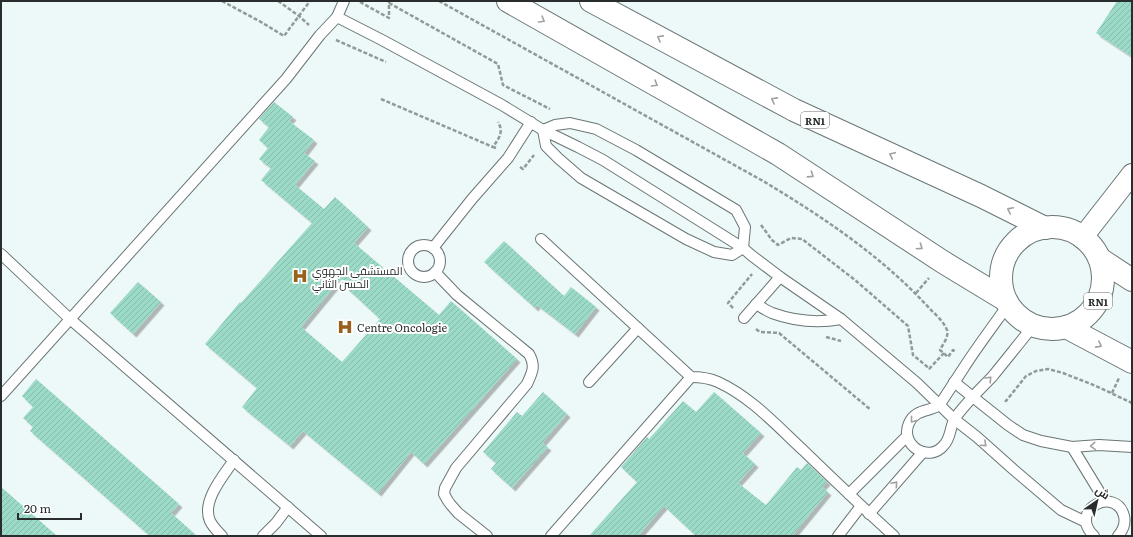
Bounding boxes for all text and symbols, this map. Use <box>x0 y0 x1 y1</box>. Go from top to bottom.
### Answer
one-way arrow <box>538 16 545 23</box>
one-way arrow <box>657 36 664 43</box>
one-way arrow <box>651 80 658 87</box>
one-way arrow <box>771 97 779 105</box>
road number: RN1 <box>801 112 829 128</box>
one-way arrow <box>889 152 896 160</box>
one-way arrow <box>807 171 814 178</box>
one-way arrow <box>1006 207 1014 215</box>
one-way arrow <box>915 242 922 249</box>
place label: المستشفى الجهوي الحسن الثاني <box>312 262 403 293</box>
hospital icon: المستشفى الجهوي الحسن الثاني <box>291 267 309 285</box>
road number: RN1 <box>1084 293 1112 309</box>
hospital icon: Centre Oncologie <box>336 318 354 336</box>
place label: Centre Oncologie <box>357 319 448 335</box>
one-way arrow <box>1095 340 1102 348</box>
one-way arrow <box>984 376 992 384</box>
one-way arrow <box>911 415 918 422</box>
one-way arrow <box>980 439 987 446</box>
one-way arrow <box>1090 441 1096 450</box>
north arrow <box>1077 481 1117 521</box>
text: ش <box>1093 481 1113 502</box>
one-way arrow <box>890 482 897 489</box>
scale bar <box>18 495 81 521</box>
text: 20 m <box>24 499 51 517</box>

